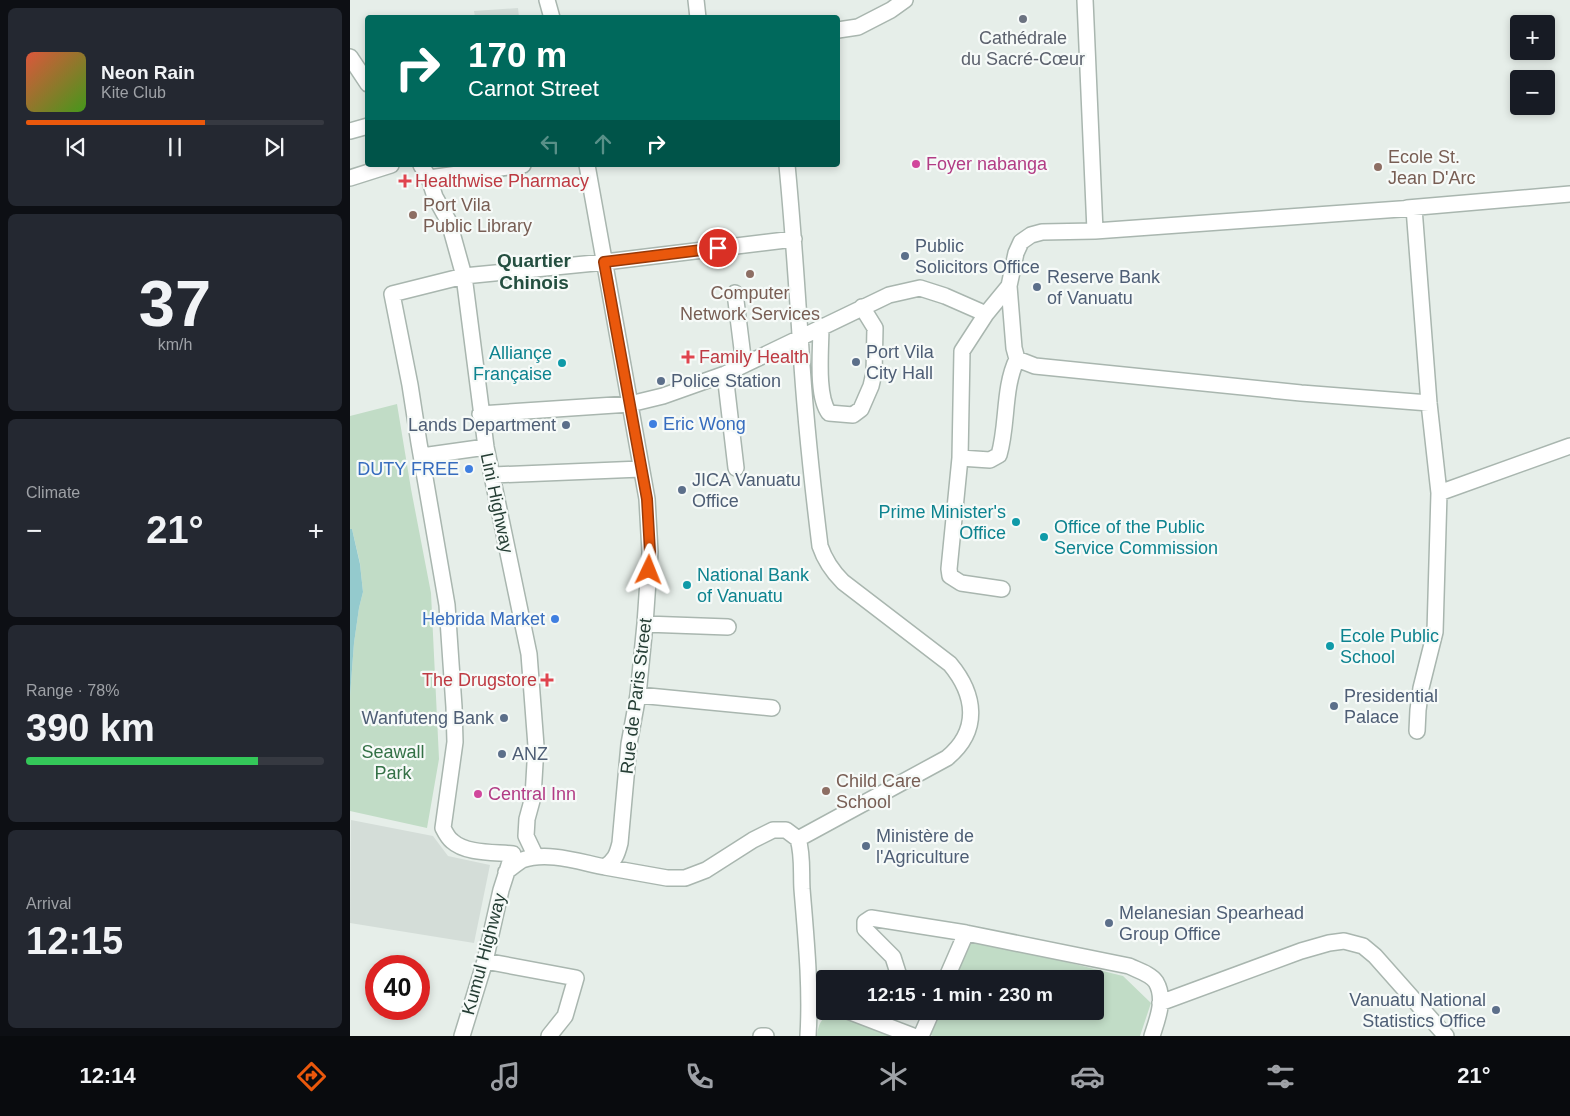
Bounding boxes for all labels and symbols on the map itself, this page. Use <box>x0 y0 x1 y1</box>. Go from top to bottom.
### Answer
marker: Cathédrale du Sacré-Cœur <box>1017 13 1029 25</box>
place label: Cathédrale du Sacré-Cœur <box>961 28 1085 69</box>
place label: Ecole St. Jean D'Arc <box>1388 147 1475 188</box>
place label: Foyer nabanga <box>926 154 1048 174</box>
marker: Foyer nabanga <box>910 158 922 170</box>
marker: Ecole St. Jean D'Arc <box>1372 161 1384 173</box>
place label: Healthwise Pharmacy <box>415 171 589 191</box>
marker: Healthwise Pharmacy <box>399 175 411 187</box>
place label: Port Vila Public Library <box>423 195 532 236</box>
marker: Port Vila Public Library <box>407 209 419 221</box>
pin <box>697 227 739 269</box>
place label: Public Solicitors Office <box>915 236 1040 277</box>
district label: Quartier Chinois <box>497 250 572 293</box>
marker: Public Solicitors Office <box>899 250 911 262</box>
place label: Reserve Bank of Vanuatu <box>1047 267 1161 308</box>
marker: Computer Network Services <box>744 268 756 280</box>
marker: Reserve Bank of Vanuatu <box>1031 281 1043 293</box>
place label: Computer Network Services <box>680 283 820 324</box>
place label: Port Vila City Hall <box>866 342 935 383</box>
place label: Alliançe Française <box>473 343 552 384</box>
place label: Family Health <box>699 347 809 367</box>
marker: Family Health <box>681 350 695 364</box>
marker: Port Vila City Hall <box>850 356 862 368</box>
marker: Alliançe Française <box>556 357 568 369</box>
place label: Police Station <box>671 371 781 391</box>
marker: Police Station <box>655 375 667 387</box>
place label: Eric Wong <box>663 414 746 434</box>
place label: Lands Department <box>408 415 556 435</box>
marker: Eric Wong <box>647 418 659 430</box>
marker: Lands Department <box>560 419 572 431</box>
street label: Lini Highway <box>477 451 517 555</box>
place label: DUTY FREE <box>357 459 459 479</box>
marker: DUTY FREE <box>463 463 475 475</box>
place label: JICA Vanuatu Office <box>692 470 801 511</box>
marker: JICA Vanuatu Office <box>676 484 688 496</box>
place label: Prime Minister's Office <box>879 502 1006 543</box>
marker: Prime Minister's Office <box>1010 516 1022 528</box>
place label: Office of the Public Service Commission <box>1054 517 1218 558</box>
marker: Office of the Public Service Commission <box>1038 531 1050 543</box>
position arrow <box>622 543 674 595</box>
place label: National Bank of Vanuatu <box>697 565 810 606</box>
marker: National Bank of Vanuatu <box>681 579 693 591</box>
place label: Hebrida Market <box>422 609 545 629</box>
marker: Hebrida Market <box>549 613 561 625</box>
street label: Rue de Paris Street <box>617 617 655 775</box>
place label: Ecole Public School <box>1340 626 1439 667</box>
marker: Ecole Public School <box>1324 640 1336 652</box>
place label: The Drugstore <box>422 670 537 690</box>
marker: The Drugstore <box>541 674 553 686</box>
place label: Presidential Palace <box>1344 686 1438 727</box>
marker: Presidential Palace <box>1328 700 1340 712</box>
place label: Wanfuteng Bank <box>362 708 495 728</box>
marker: Wanfuteng Bank <box>498 712 510 724</box>
park label: Seawall Park <box>361 742 425 783</box>
place label: ANZ <box>512 744 548 764</box>
marker: ANZ <box>496 748 508 760</box>
place label: Child Care School <box>836 771 921 812</box>
place label: Central Inn <box>488 784 576 804</box>
marker: Child Care School <box>820 785 832 797</box>
marker: Central Inn <box>472 788 484 800</box>
place label: Ministère de l'Agriculture <box>876 826 974 867</box>
marker: Ministère de l'Agriculture <box>860 840 872 852</box>
street label: Kumul Highway <box>458 891 510 1017</box>
place label: Melanesian Spearhead Group Office <box>1119 903 1304 944</box>
marker: Melanesian Spearhead Group Office <box>1103 917 1115 929</box>
speed limit sign: 40 <box>365 955 430 1020</box>
place label: Vanuatu National Statistics Office <box>1349 990 1486 1031</box>
marker: Vanuatu National Statistics Office <box>1490 1004 1502 1016</box>

